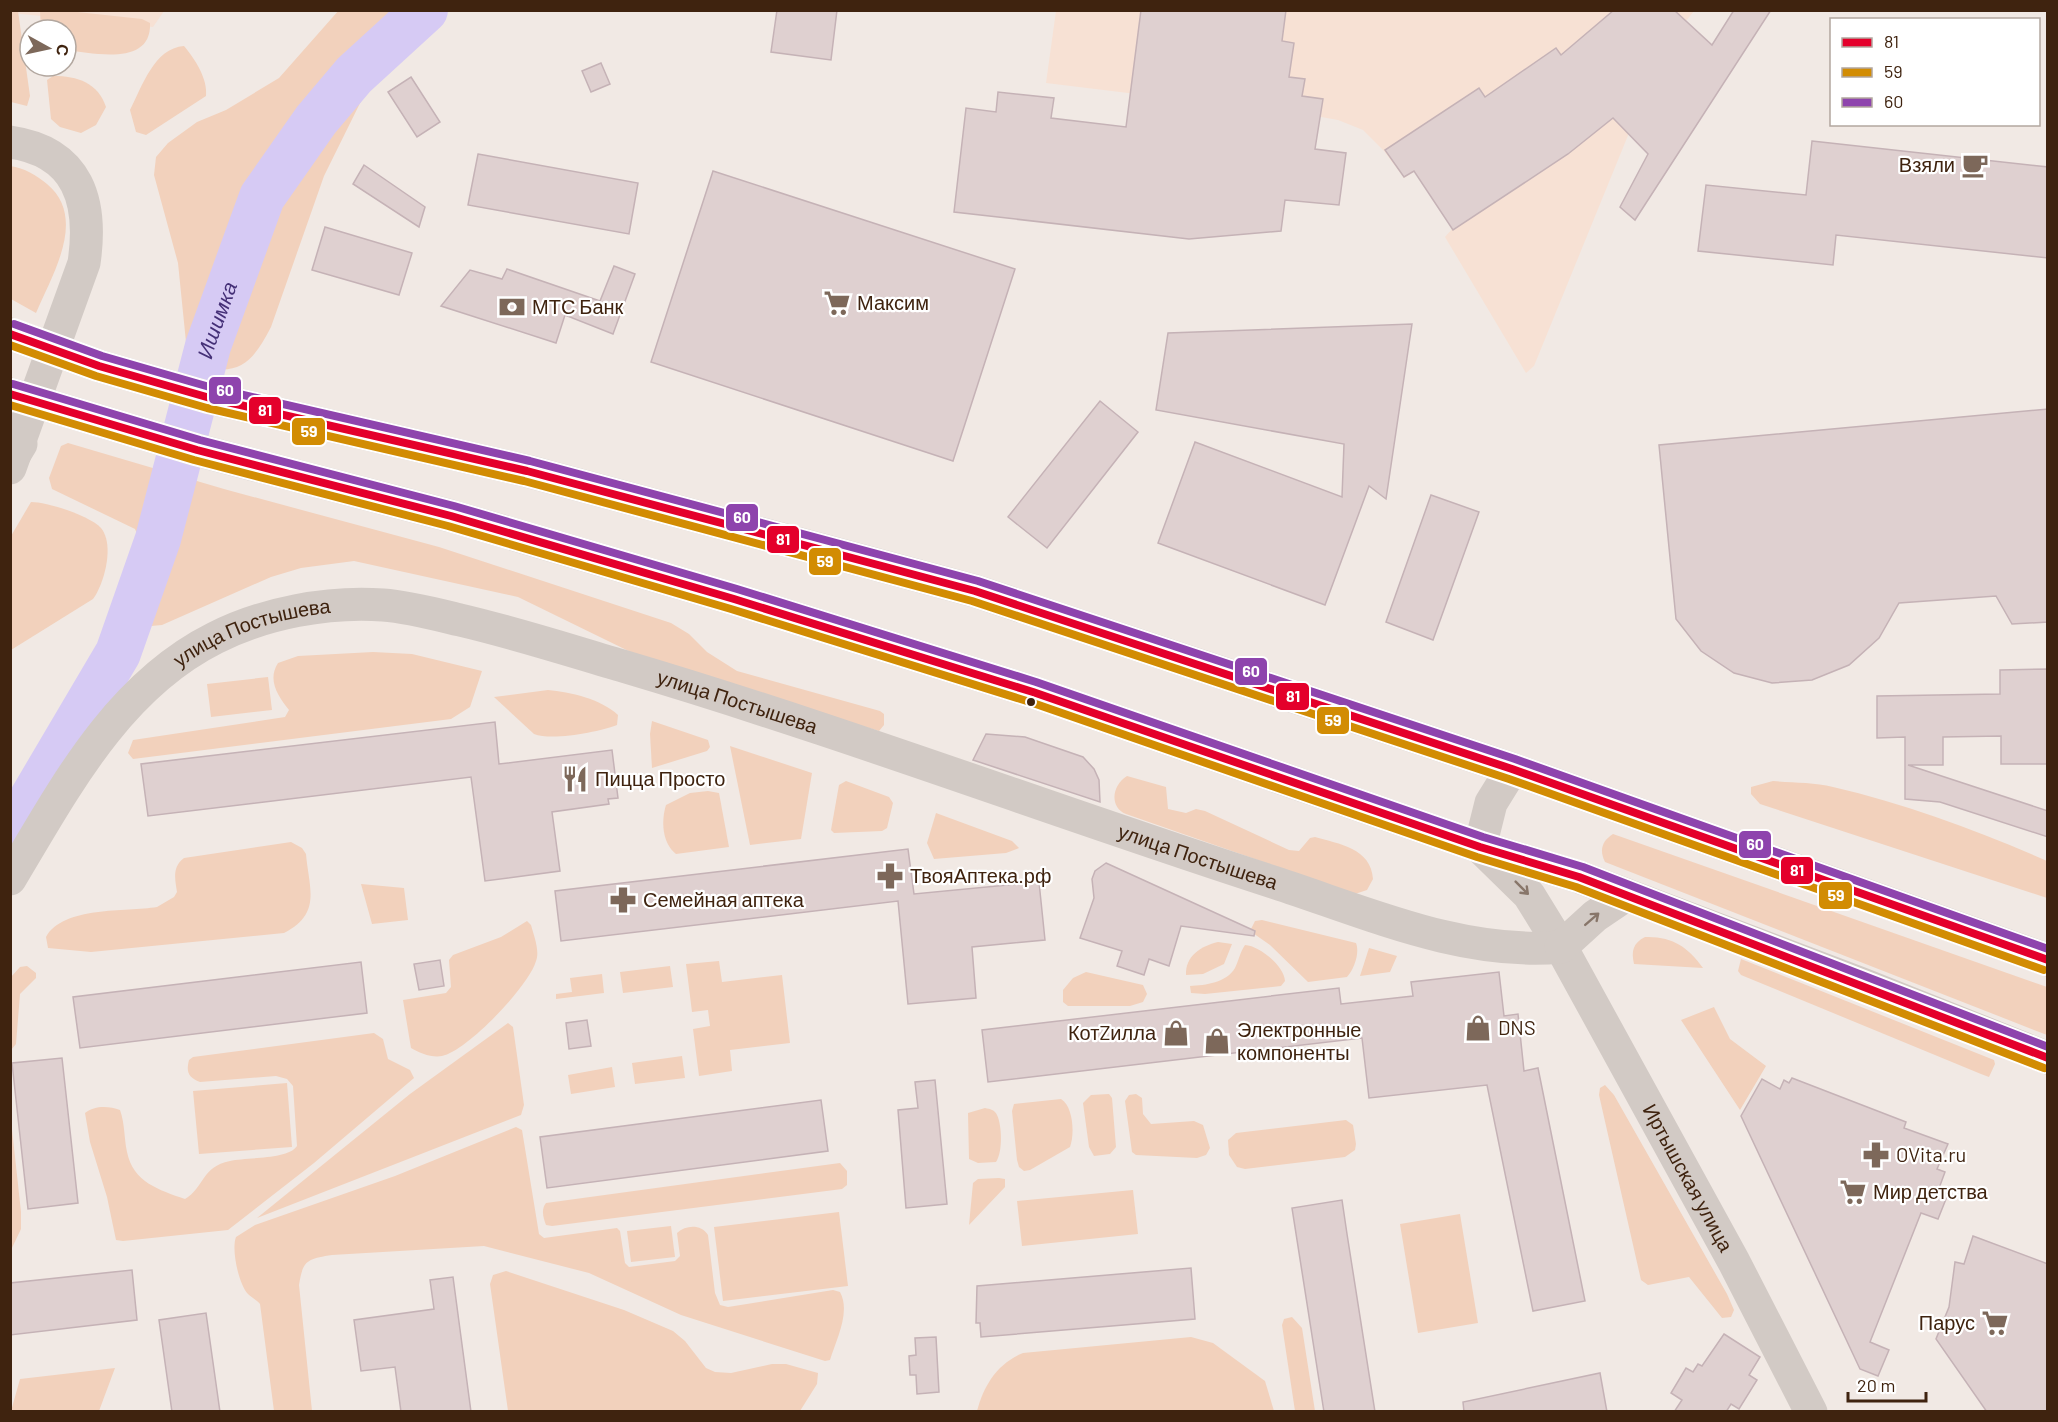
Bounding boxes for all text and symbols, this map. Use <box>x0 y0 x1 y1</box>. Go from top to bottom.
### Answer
north arrow <box>18 18 78 78</box>
legend <box>1830 18 2040 126</box>
text: 81 <box>1884 30 1899 52</box>
text: С <box>53 43 74 58</box>
text: 59 <box>1884 60 1903 82</box>
text: 60 <box>1884 90 1903 112</box>
cafe icon: Взяли <box>1960 150 1990 180</box>
place label: Взяли <box>1899 152 1955 176</box>
water label: Ишимка <box>191 278 241 361</box>
supermarket icon: Максим <box>822 288 852 318</box>
place label: Максим <box>857 290 929 314</box>
bank icon: МТС Банк <box>497 292 527 322</box>
place label: МТС Банк <box>532 294 624 318</box>
line badge: 60 <box>208 376 242 405</box>
text: 60 <box>216 380 234 399</box>
line badge: 81 <box>248 396 282 425</box>
text: 81 <box>258 400 272 419</box>
line badge: 59 <box>291 417 326 446</box>
text: 59 <box>300 421 318 440</box>
line badge: 60 <box>725 503 759 532</box>
text: 60 <box>733 507 751 526</box>
line badge: 81 <box>766 525 800 554</box>
text: 81 <box>776 529 790 548</box>
line badge: 59 <box>808 547 842 576</box>
text: 59 <box>816 551 834 570</box>
street label: улица Постышева <box>168 593 332 671</box>
line badge: 60 <box>1234 657 1268 686</box>
text: 60 <box>1242 661 1260 680</box>
street label: улица Постышева <box>655 664 822 738</box>
line badge: 81 <box>1275 682 1310 711</box>
text: 81 <box>1286 686 1300 705</box>
unlabelled marker <box>1025 696 1037 708</box>
line badge: 59 <box>1316 706 1350 735</box>
text: 59 <box>1324 710 1342 729</box>
restaurant icon: Пицца Просто <box>560 764 590 794</box>
place label: Пицца Просто <box>595 766 725 790</box>
street label: улица Постышева <box>1115 818 1282 894</box>
line badge: 60 <box>1738 830 1772 859</box>
text: 60 <box>1746 834 1764 853</box>
line badge: 81 <box>1780 856 1814 885</box>
text: 81 <box>1790 860 1804 879</box>
pharmacy icon: ТвояАптека.рф <box>875 861 905 891</box>
place label: ТвояАптека.рф <box>910 863 1051 887</box>
one-way arrow <box>1514 880 1529 895</box>
line badge: 59 <box>1818 881 1853 910</box>
pharmacy icon: Семейная аптека <box>608 885 638 915</box>
text: 59 <box>1827 885 1845 904</box>
place label: Семейная аптека <box>643 887 805 911</box>
one-way arrow <box>1584 912 1599 926</box>
shop icon: DNS <box>1463 1013 1493 1043</box>
place label: DNS <box>1498 1015 1536 1039</box>
place label: Электронные компоненты <box>1237 1017 1361 1064</box>
shop icon: КотZилла <box>1161 1018 1191 1048</box>
place label: КотZилла <box>1068 1020 1157 1044</box>
shop icon: Электронные компоненты <box>1202 1026 1232 1056</box>
street label: Иртышская улица <box>1638 1099 1739 1256</box>
pharmacy icon: OVita.ru <box>1861 1140 1891 1170</box>
place label: OVita.ru <box>1896 1142 1966 1166</box>
supermarket icon: Мир детства <box>1838 1177 1868 1207</box>
place label: Мир детства <box>1873 1179 1989 1203</box>
supermarket icon: Парус <box>1980 1308 2010 1338</box>
place label: Парус <box>1919 1310 1975 1334</box>
scale bar <box>1848 1365 1926 1403</box>
text: 20 m <box>1857 1374 1895 1396</box>

